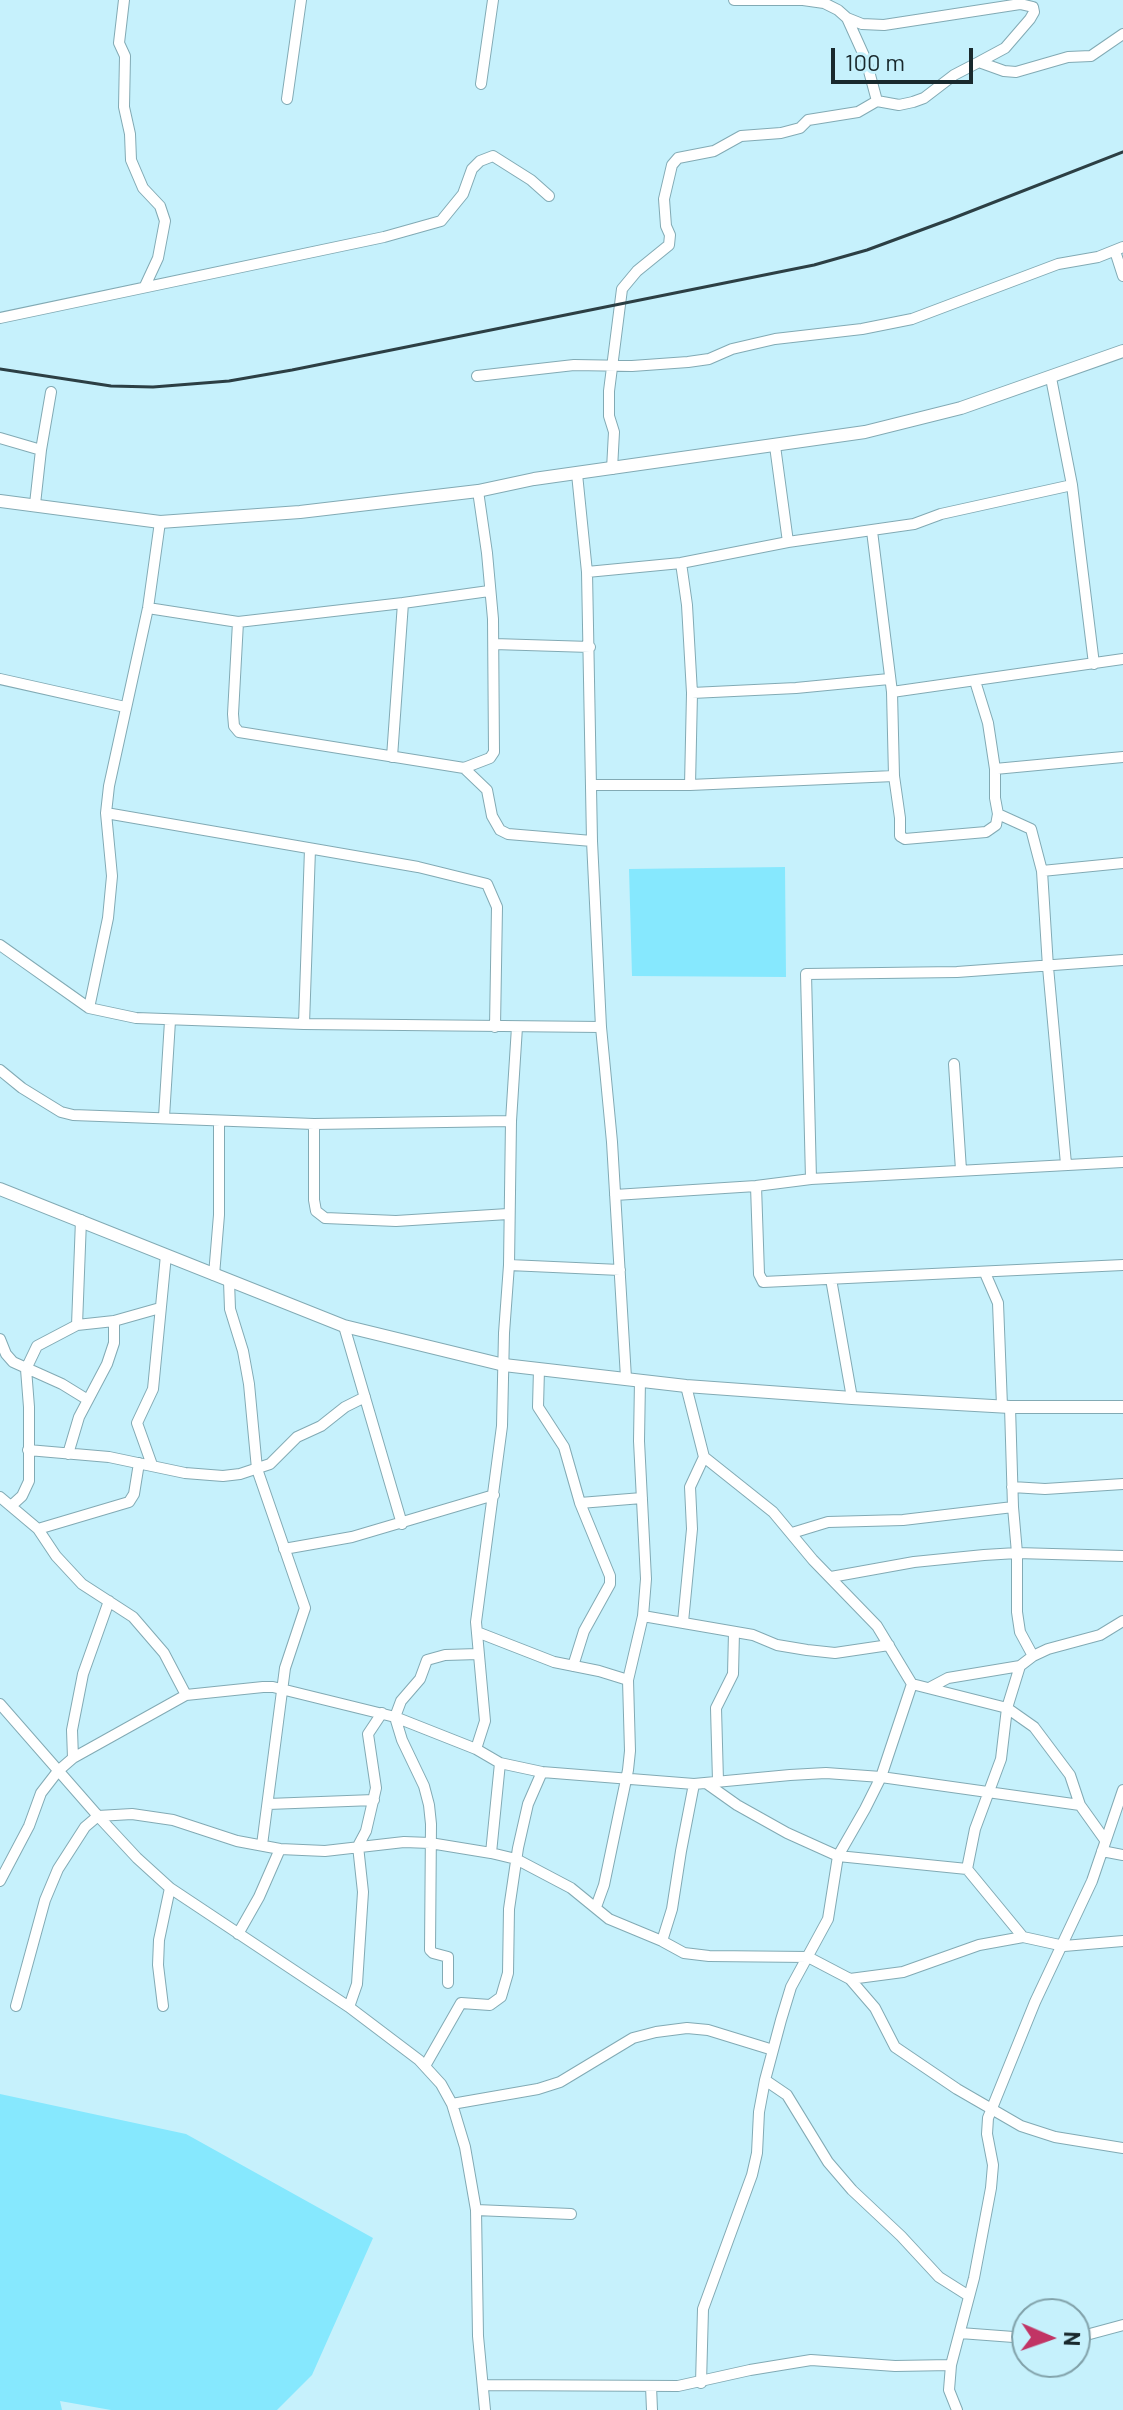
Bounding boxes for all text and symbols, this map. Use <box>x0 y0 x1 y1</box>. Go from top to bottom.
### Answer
scale bar <box>835 32 977 82</box>
text: 100 m <box>845 47 905 76</box>
north arrow <box>1011 2298 1091 2378</box>
text: N <box>1060 2331 1086 2347</box>

